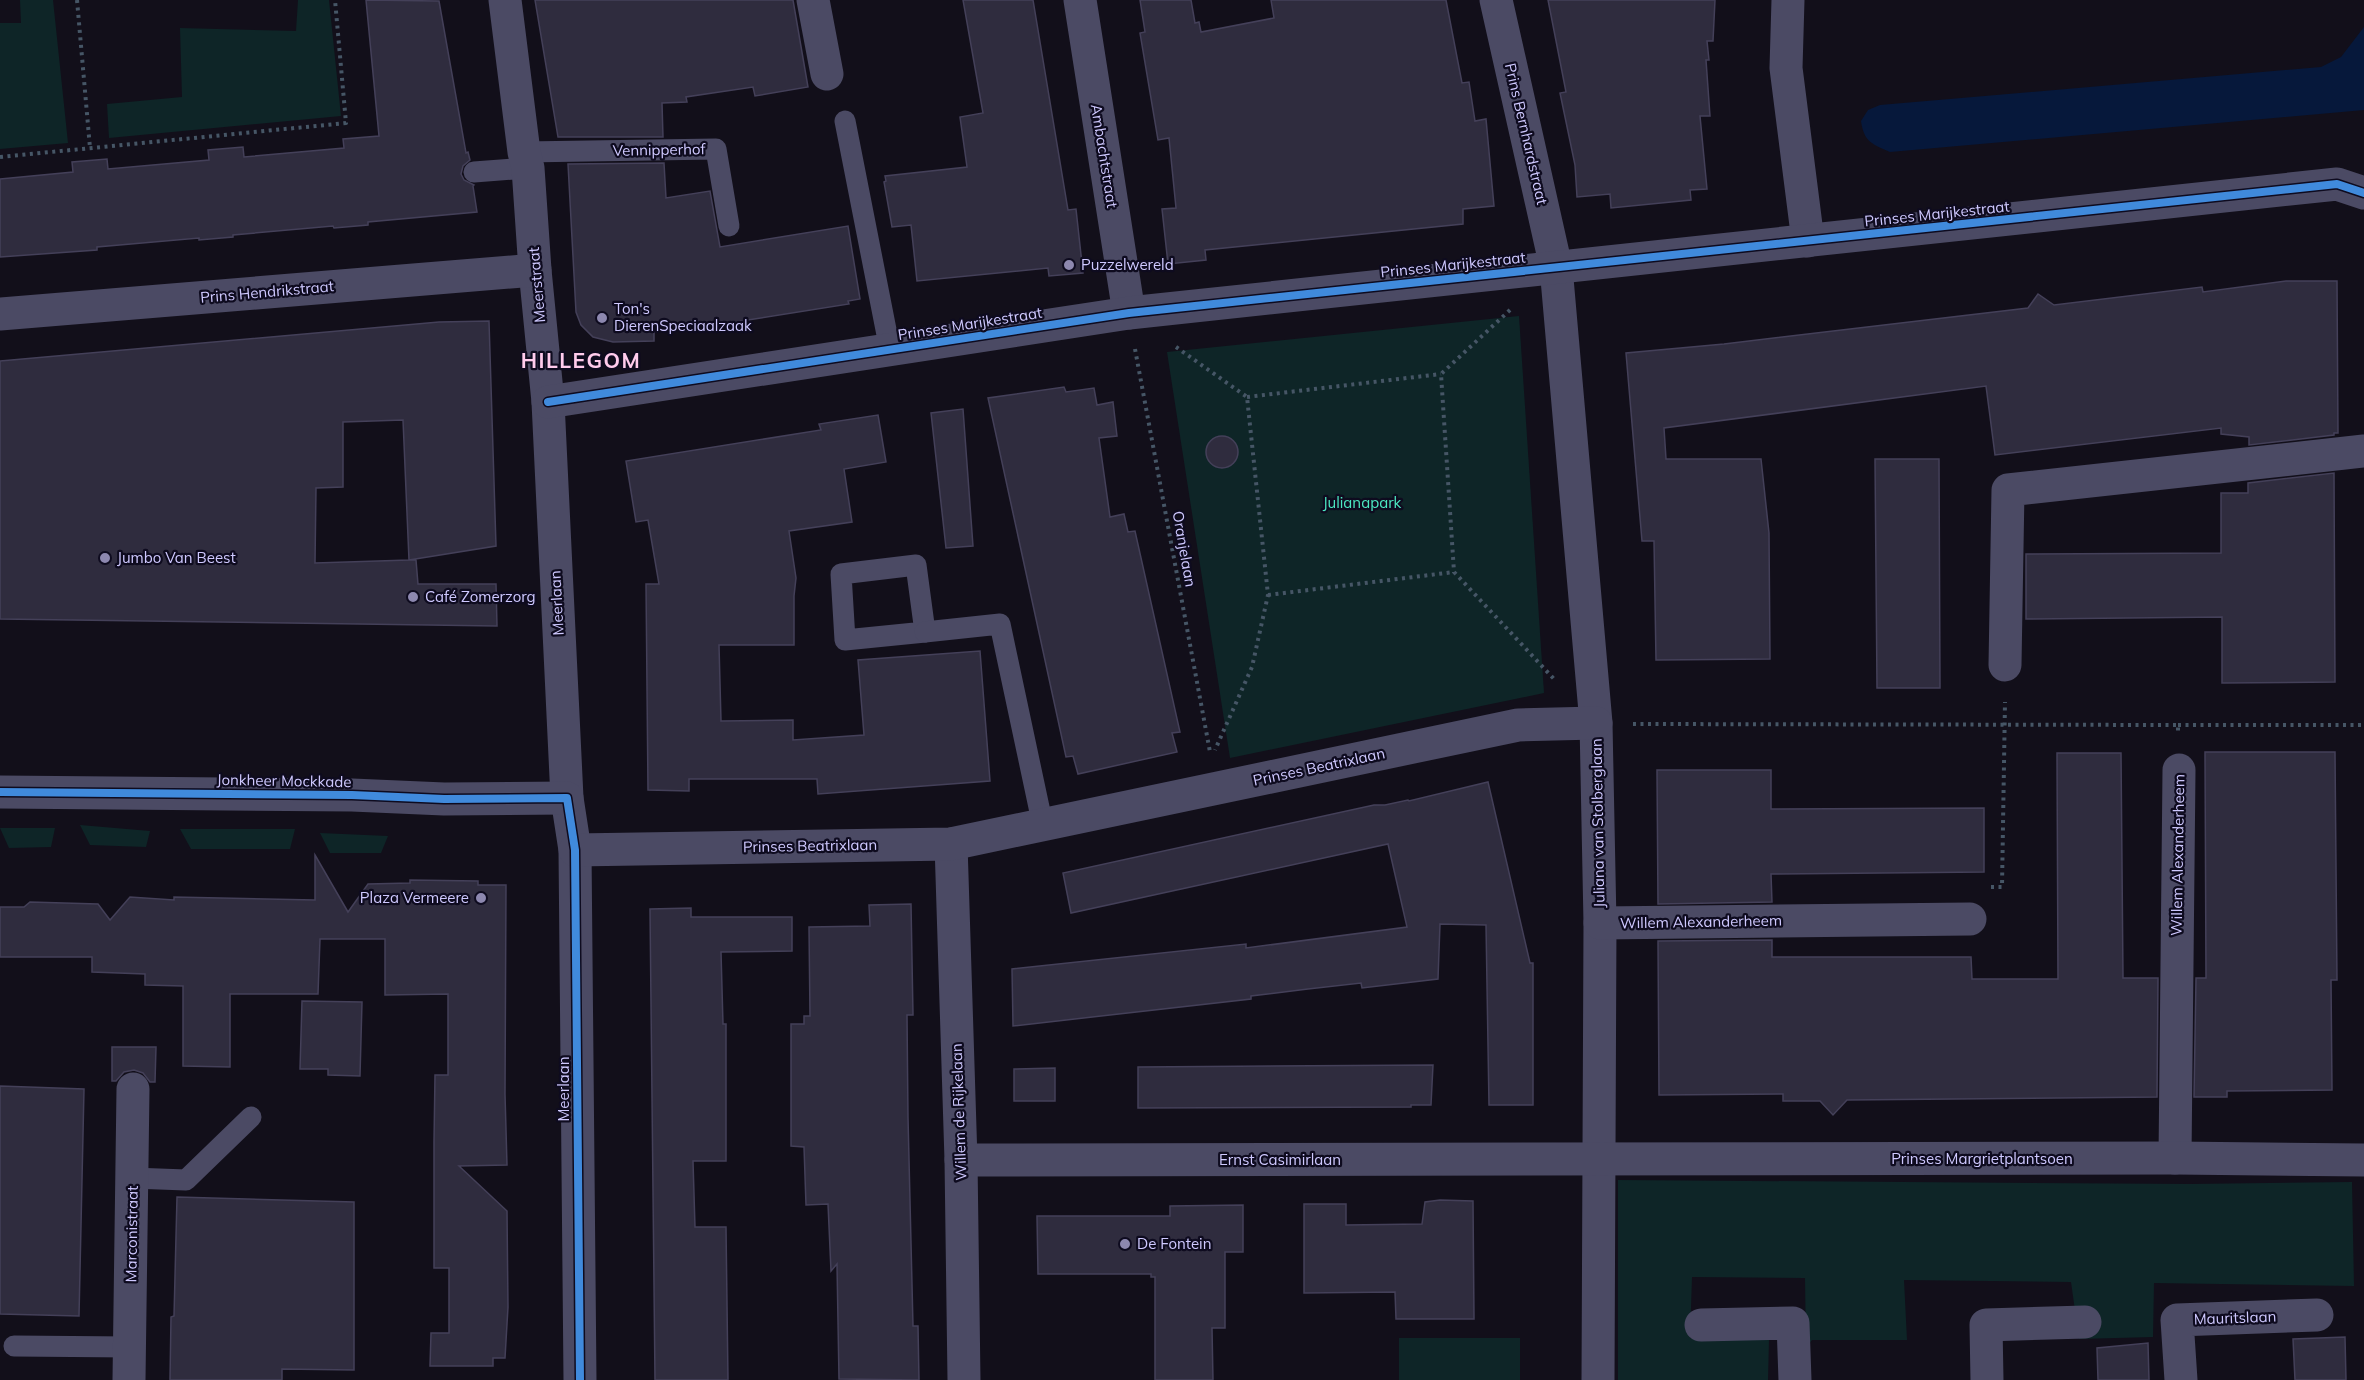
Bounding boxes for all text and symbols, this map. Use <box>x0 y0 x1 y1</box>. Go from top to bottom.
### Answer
street label: Prins Bernhardstraat <box>1501 61 1552 207</box>
street label: Ambachtstraat <box>1087 103 1122 209</box>
street label: Vennipperhof <box>612 139 707 160</box>
street label: Prinses Marijkestraat <box>1863 196 2010 231</box>
street label: Meerstraat <box>524 246 549 324</box>
street label: Prinses Marijkestraat <box>1379 247 1526 282</box>
place label: Puzzelwereld <box>1081 255 1174 274</box>
marker: Puzzelwereld <box>1062 258 1076 272</box>
street label: Prins Hendrikstraat <box>199 276 335 307</box>
place label: Ton's DierenSpeciaalzaak <box>614 299 752 335</box>
street label: Prinses Marijkestraat <box>896 303 1043 344</box>
marker: Ton's DierenSpeciaalzaak <box>595 311 609 325</box>
district label: HILLEGOM <box>521 347 641 373</box>
park label: Julianapark <box>1323 493 1402 512</box>
street label: Oranjelaan <box>1168 509 1201 588</box>
place label: Jumbo Van Beest <box>117 548 236 567</box>
marker: Jumbo Van Beest <box>98 551 112 565</box>
street label: Meerlaan <box>545 570 568 636</box>
place label: Café Zomerzorg <box>425 587 536 606</box>
marker: Café Zomerzorg <box>406 590 420 604</box>
street label: Juliana van Stolberglaan <box>1587 738 1608 908</box>
street label: Prinses Beatrixlaan <box>1251 743 1387 790</box>
street label: Jonkheer Mockkade <box>216 770 352 791</box>
street label: Willem Alexanderheem <box>2167 774 2188 936</box>
street label: Prinses Beatrixlaan <box>743 835 877 856</box>
place label: Plaza Vermeere <box>360 888 469 907</box>
marker: Plaza Vermeere <box>474 891 488 905</box>
street label: Willem Alexanderheem <box>1620 911 1782 932</box>
street label: Willem de Rijkelaan <box>947 1043 970 1181</box>
street label: Meerlaan <box>554 1057 573 1122</box>
street label: Prinses Margrietplantsoen <box>1891 1149 2073 1168</box>
street label: Ernst Casimirlaan <box>1219 1150 1341 1169</box>
street label: Marconistraat <box>121 1186 142 1282</box>
place label: De Fontein <box>1137 1234 1211 1253</box>
marker: De Fontein <box>1118 1237 1132 1251</box>
street label: Mauritslaan <box>2193 1307 2277 1328</box>

